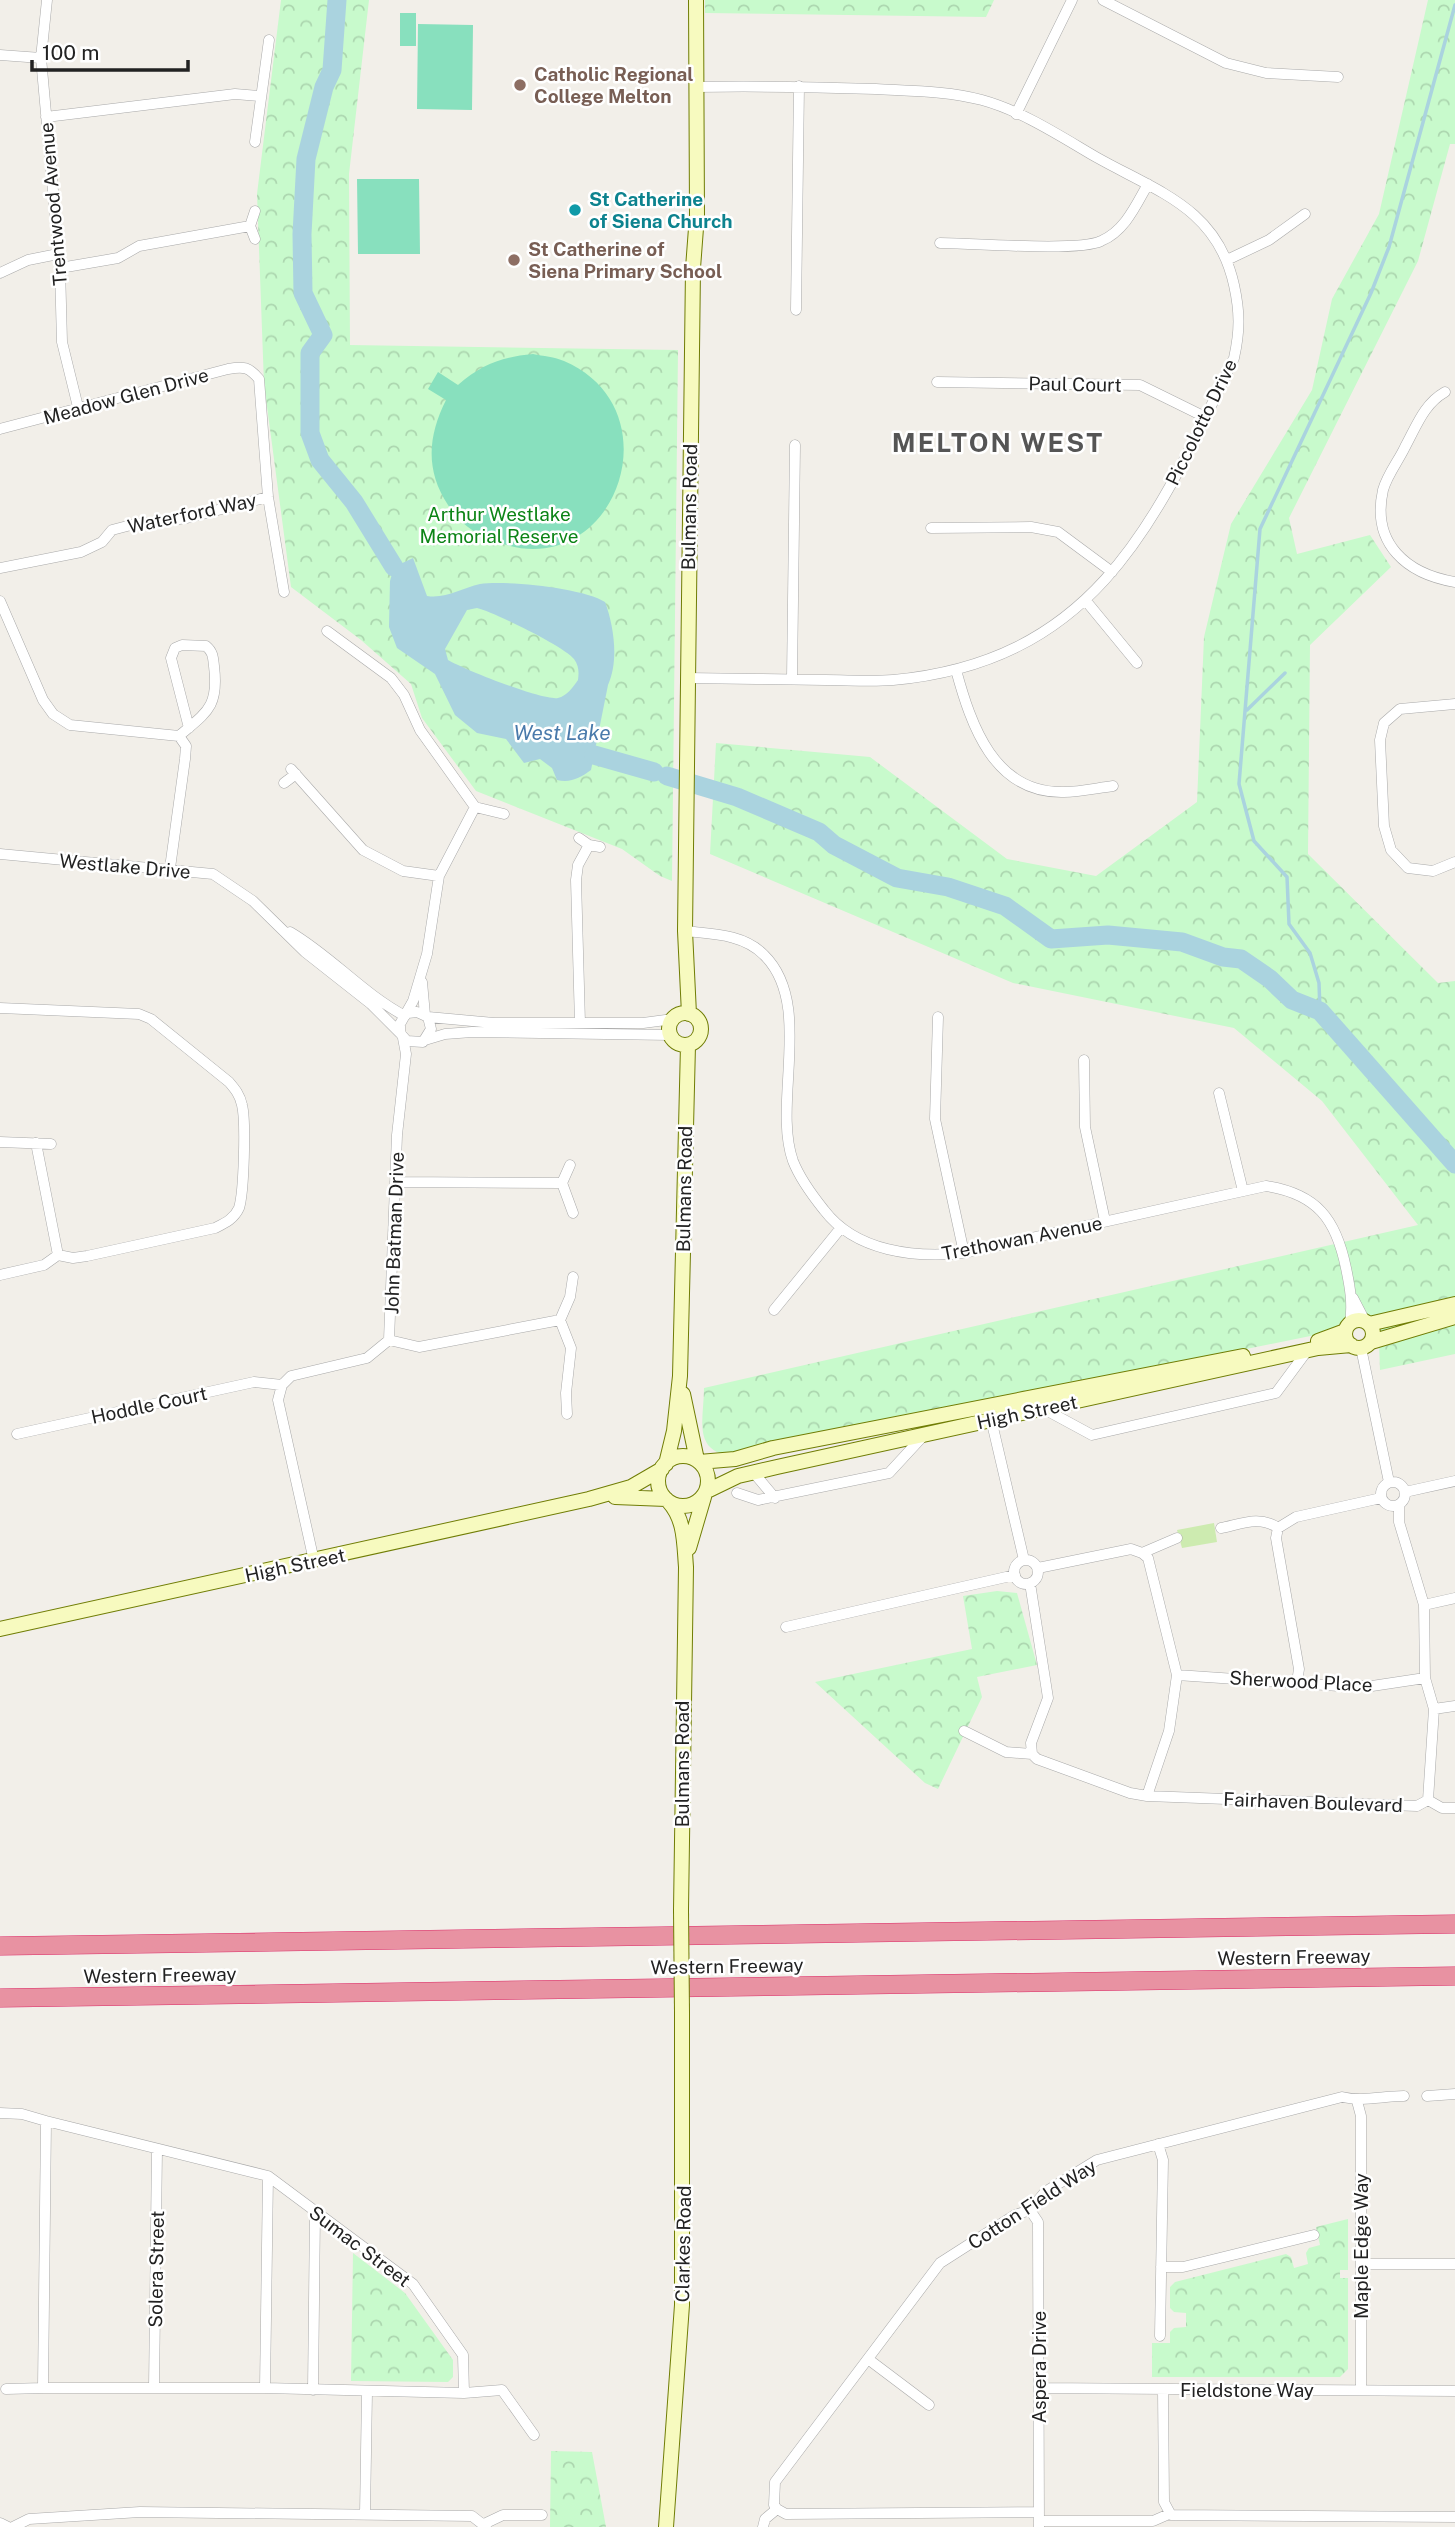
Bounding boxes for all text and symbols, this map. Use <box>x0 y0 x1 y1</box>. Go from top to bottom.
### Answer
scale bar <box>32 28 187 72</box>
text: 100 m <box>42 40 99 65</box>
place label: Catholic Regional College Melton <box>534 63 694 107</box>
marker: Catholic Regional College Melton <box>512 77 528 93</box>
street label: Trentwood Avenue <box>35 121 71 287</box>
place label: St Catherine of Siena Church <box>589 188 733 232</box>
marker: St Catherine of Siena Church <box>567 202 583 218</box>
place label: St Catherine of Siena Primary School <box>528 238 722 282</box>
marker: St Catherine of Siena Primary School <box>506 252 522 268</box>
street label: Piccolotto Drive <box>1161 355 1241 489</box>
street label: Meadow Glen Drive <box>41 363 211 429</box>
street label: Paul Court <box>1028 372 1122 396</box>
district label: MELTON WEST <box>892 427 1104 458</box>
street label: Bulmans Road <box>677 444 701 570</box>
street label: Waterford Way <box>125 489 259 537</box>
park label: Arthur Westlake Memorial Reserve <box>419 503 579 547</box>
water label: West Lake <box>513 720 611 745</box>
street label: Westlake Drive <box>58 849 192 883</box>
street label: Bulmans Road <box>672 1126 696 1252</box>
street label: John Batman Drive <box>380 1151 408 1315</box>
street label: Trethowan Avenue <box>940 1212 1104 1264</box>
street label: Hoddle Court <box>89 1382 209 1428</box>
street label: High Street <box>975 1391 1079 1433</box>
street label: High Street <box>243 1544 347 1586</box>
street label: Sherwood Place <box>1229 1666 1373 1696</box>
street label: Bulmans Road <box>671 1701 693 1827</box>
street label: Fairhaven Boulevard <box>1223 1788 1403 1816</box>
street label: Western Freeway <box>1217 1945 1371 1969</box>
street label: Western Freeway <box>650 1954 804 1978</box>
street label: Western Freeway <box>83 1963 237 1987</box>
street label: Cotton Field Way <box>964 2154 1100 2254</box>
street label: Maple Edge Way <box>1350 2173 1372 2319</box>
street label: Clarkes Road <box>671 2185 695 2303</box>
street label: Sumac Street <box>305 2201 415 2291</box>
street label: Solera Street <box>144 2210 168 2328</box>
street label: Aspera Drive <box>1028 2311 1050 2423</box>
street label: Fieldstone Way <box>1180 2379 1314 2401</box>

